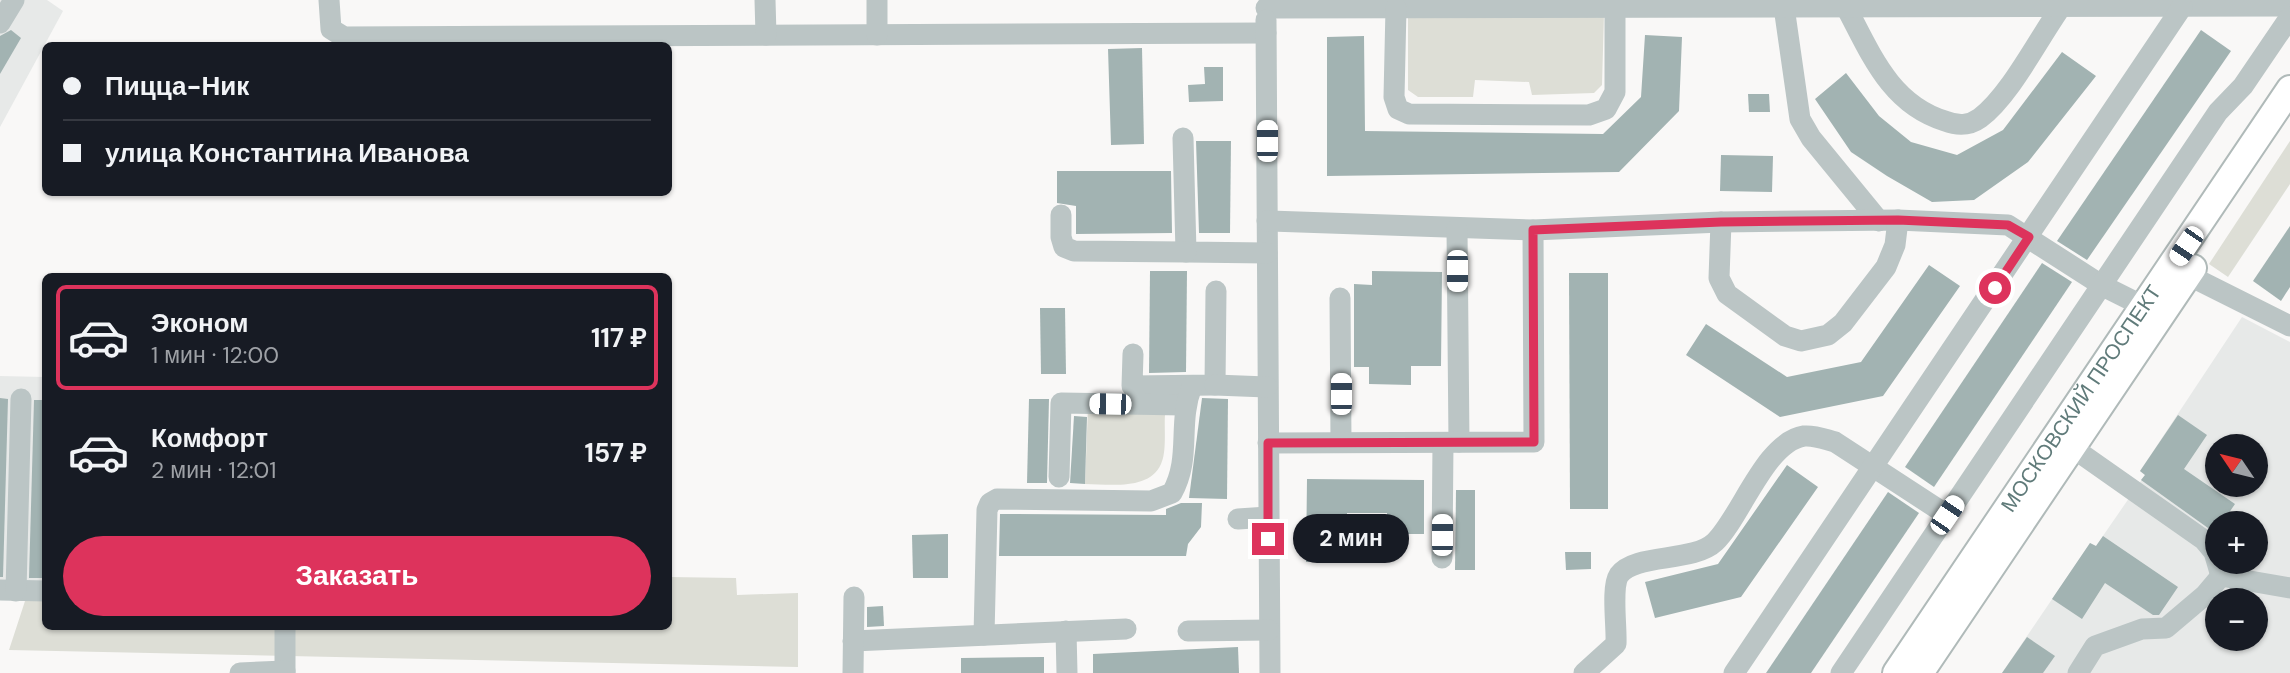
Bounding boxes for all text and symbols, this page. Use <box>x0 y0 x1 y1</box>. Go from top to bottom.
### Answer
text: Пицца-Ник <box>105 69 249 103</box>
car <box>1257 120 1278 162</box>
text: улица Константина Иванова <box>105 136 469 170</box>
car <box>2166 223 2207 269</box>
car <box>1447 250 1468 292</box>
route start <box>1979 272 2011 304</box>
street label: МОСКОВСКИЙ ПРОСПЕКТ <box>1995 279 2168 518</box>
icon: car <box>67 306 130 369</box>
text: Эконом <box>151 306 249 340</box>
text: 117 ₽ <box>591 321 647 355</box>
text: 1 мин · 12:00 <box>151 340 279 370</box>
car <box>1331 373 1352 415</box>
car <box>1089 393 1132 415</box>
icon: car <box>67 421 130 484</box>
text: Комфорт <box>151 421 268 455</box>
north arrow <box>2205 434 2268 497</box>
map controls <box>2205 434 2268 651</box>
text: 157 ₽ <box>584 436 647 470</box>
text: 2 мин · 12:01 <box>151 455 277 485</box>
car <box>1927 492 1968 538</box>
button: + <box>2205 511 2268 574</box>
callout: 2 мин <box>1292 514 1408 564</box>
car <box>1432 514 1453 556</box>
route end <box>1252 523 1284 555</box>
text: 2 мин <box>1319 523 1383 553</box>
button: Заказать <box>63 536 651 616</box>
button: − <box>2205 588 2268 651</box>

